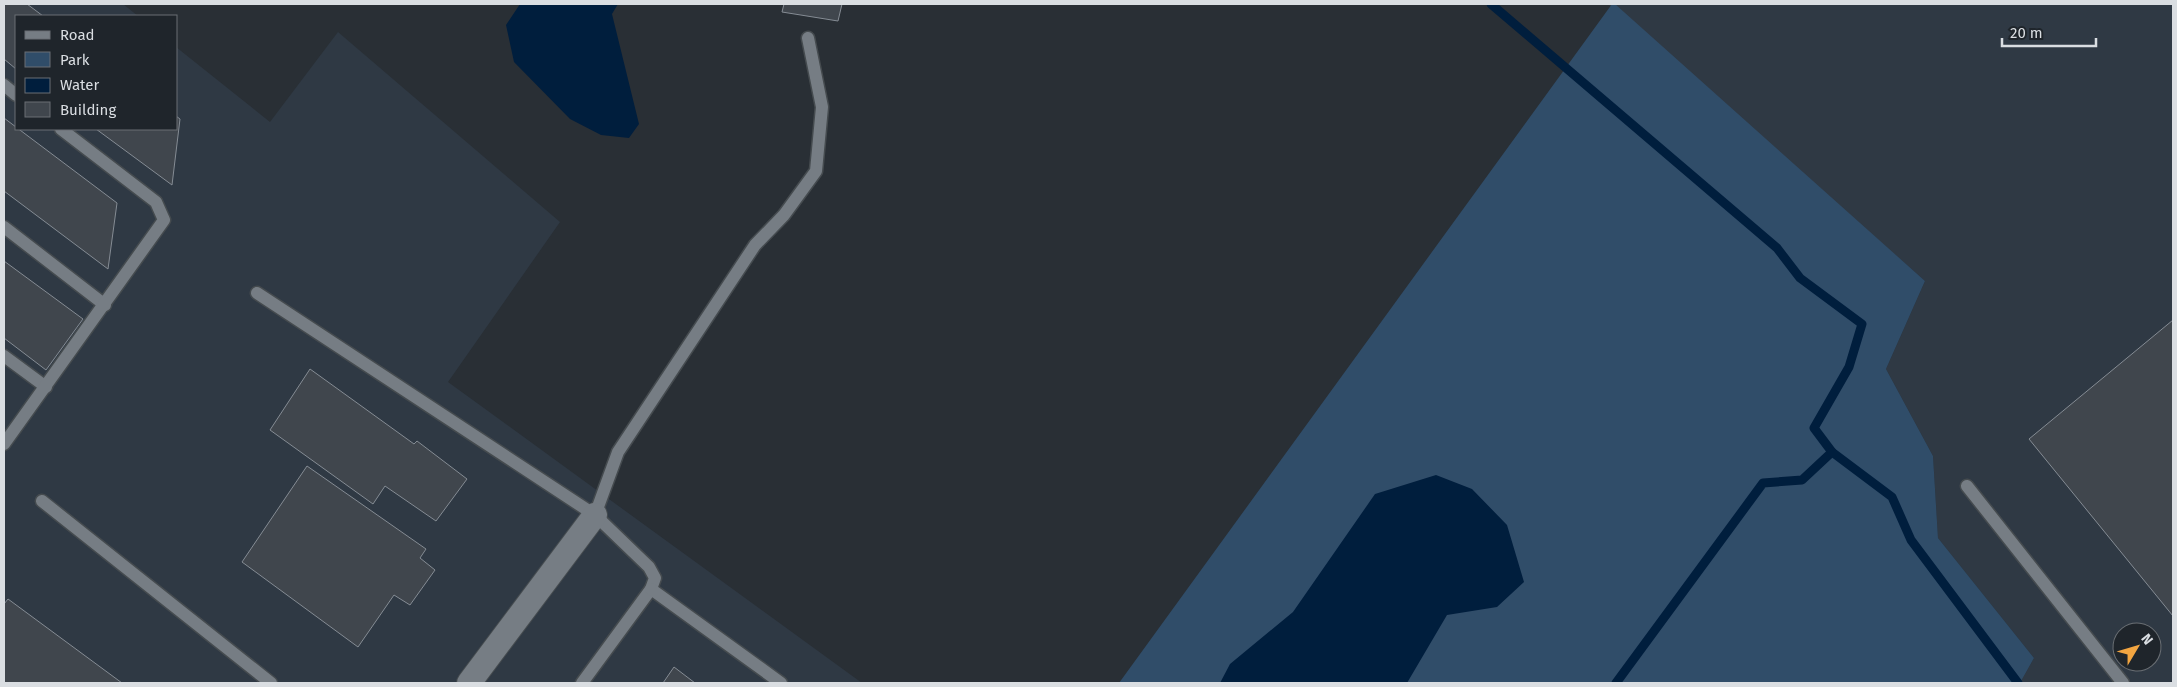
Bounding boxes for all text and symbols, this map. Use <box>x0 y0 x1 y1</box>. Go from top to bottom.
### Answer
legend <box>15 15 178 130</box>
scale bar <box>2002 15 2096 47</box>
text: 20 m <box>2010 24 2043 42</box>
text: Road <box>60 26 95 44</box>
text: Park <box>60 51 90 69</box>
text: Water <box>60 76 99 94</box>
text: Building <box>60 101 116 119</box>
north arrow <box>2112 622 2162 672</box>
text: N <box>2137 630 2156 648</box>

